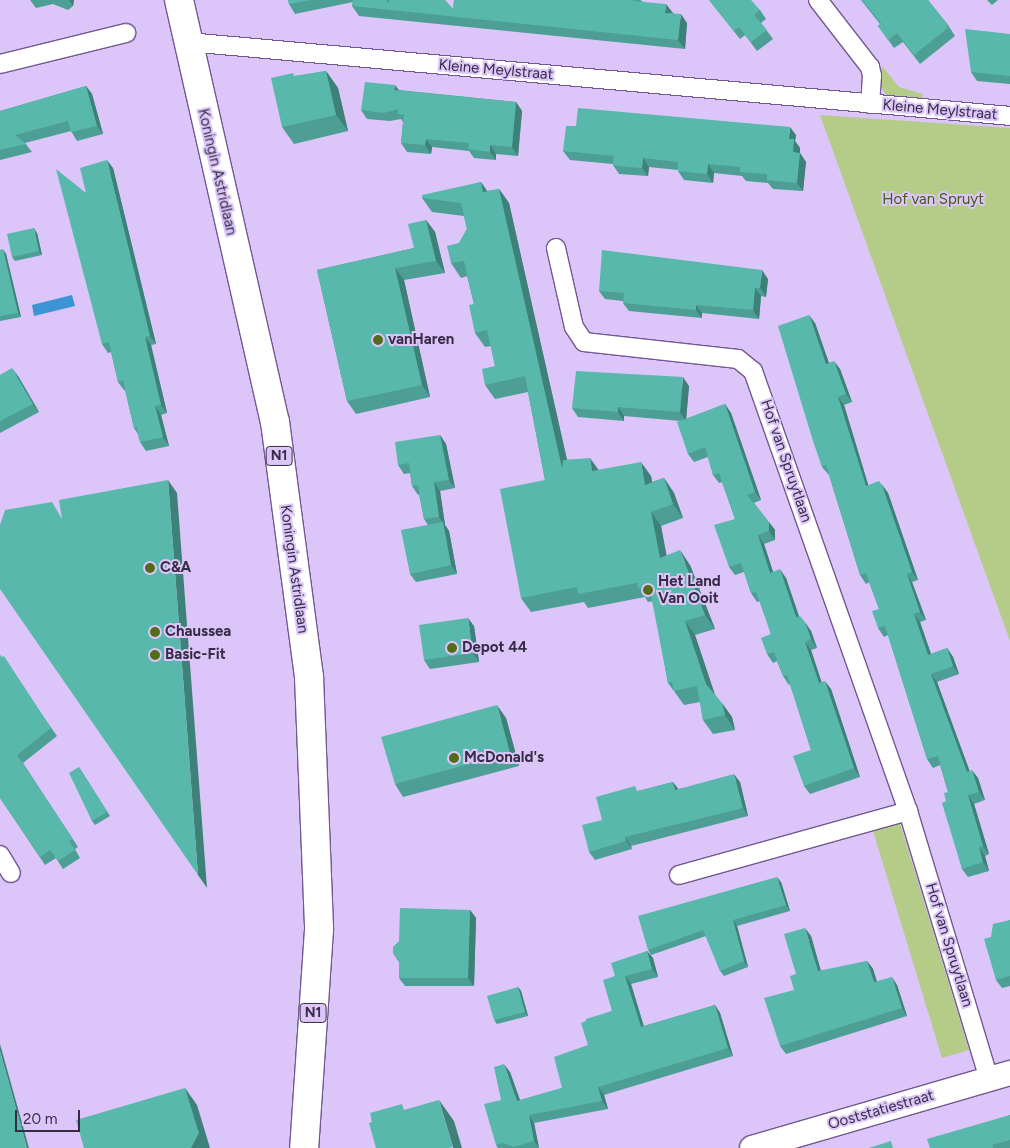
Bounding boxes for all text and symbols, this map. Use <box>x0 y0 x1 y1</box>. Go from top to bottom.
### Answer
street label: Kleine Meylstraat <box>438 56 554 84</box>
street label: Kleine Meylstraat <box>882 96 998 124</box>
street label: Koningin Astridlaan <box>194 107 240 237</box>
park label: Hof van Spruyt <box>882 191 984 209</box>
place label: vanHaren <box>388 331 454 349</box>
marker: vanHaren <box>372 334 384 346</box>
street label: Hof van Spruytlaan <box>757 397 815 525</box>
road number: N1 <box>265 444 293 468</box>
street label: Koningin Astridlaan <box>276 504 312 634</box>
place label: C&A <box>160 559 191 577</box>
marker: C&A <box>144 562 156 574</box>
place label: Het Land Van Ooit <box>658 572 721 607</box>
marker: Het Land Van Ooit <box>642 584 654 596</box>
place label: Chaussea <box>165 623 231 641</box>
marker: Chaussea <box>149 626 161 638</box>
place label: Depot 44 <box>462 639 527 657</box>
marker: Depot 44 <box>446 642 458 654</box>
place label: Basic-Fit <box>165 646 226 664</box>
marker: Basic-Fit <box>149 649 161 661</box>
place label: McDonald's <box>464 749 544 767</box>
marker: McDonald's <box>448 752 460 764</box>
street label: Hof van Spruytlaan <box>922 881 976 1009</box>
road number: N1 <box>299 1001 327 1024</box>
street label: Ooststatiestraat <box>826 1086 936 1134</box>
scale bar <box>18 1100 82 1132</box>
text: 20 m <box>23 1110 57 1128</box>

